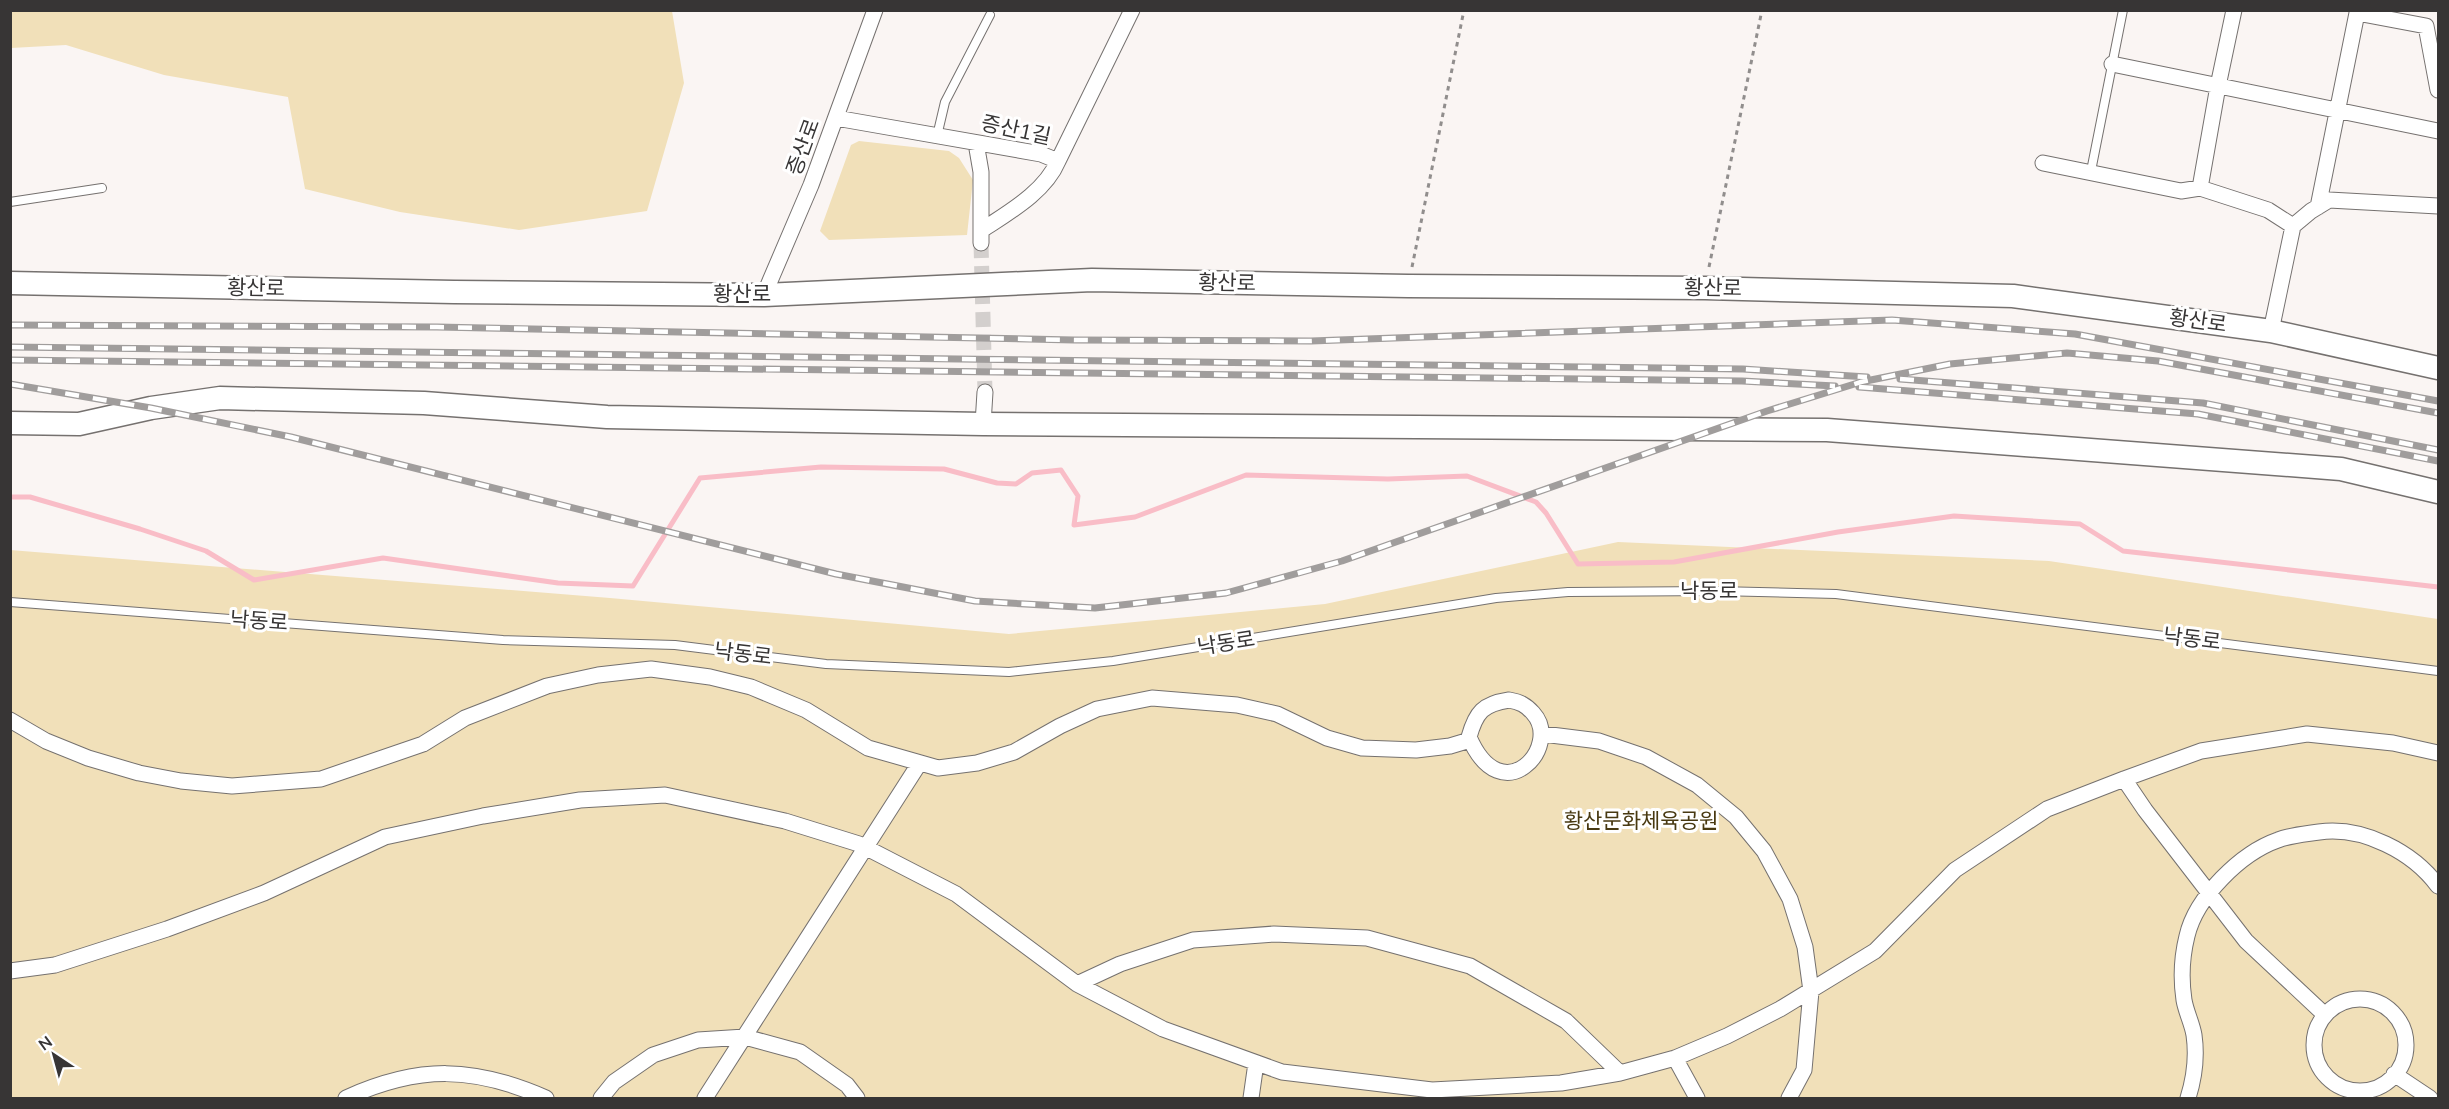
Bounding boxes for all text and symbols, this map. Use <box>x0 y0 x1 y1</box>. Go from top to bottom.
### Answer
street label: 증산1길 <box>979 109 1053 149</box>
street label: 증산로 <box>780 115 824 178</box>
street label: 황산로 <box>1198 268 1256 296</box>
street label: 황산로 <box>227 273 285 301</box>
street label: 황산로 <box>1684 273 1742 301</box>
street label: 황산로 <box>713 280 771 306</box>
street label: 황산로 <box>2168 303 2229 337</box>
street label: 낙동로 <box>1680 577 1738 603</box>
street label: 낙동로 <box>229 605 289 635</box>
street label: 낙동로 <box>2162 622 2222 654</box>
street label: 낙동로 <box>1195 625 1257 659</box>
street label: 낙동로 <box>713 637 773 669</box>
park label: 황산문화체육공원 <box>1564 807 1718 833</box>
north arrow <box>24 1025 84 1085</box>
text: N <box>34 1031 56 1055</box>

